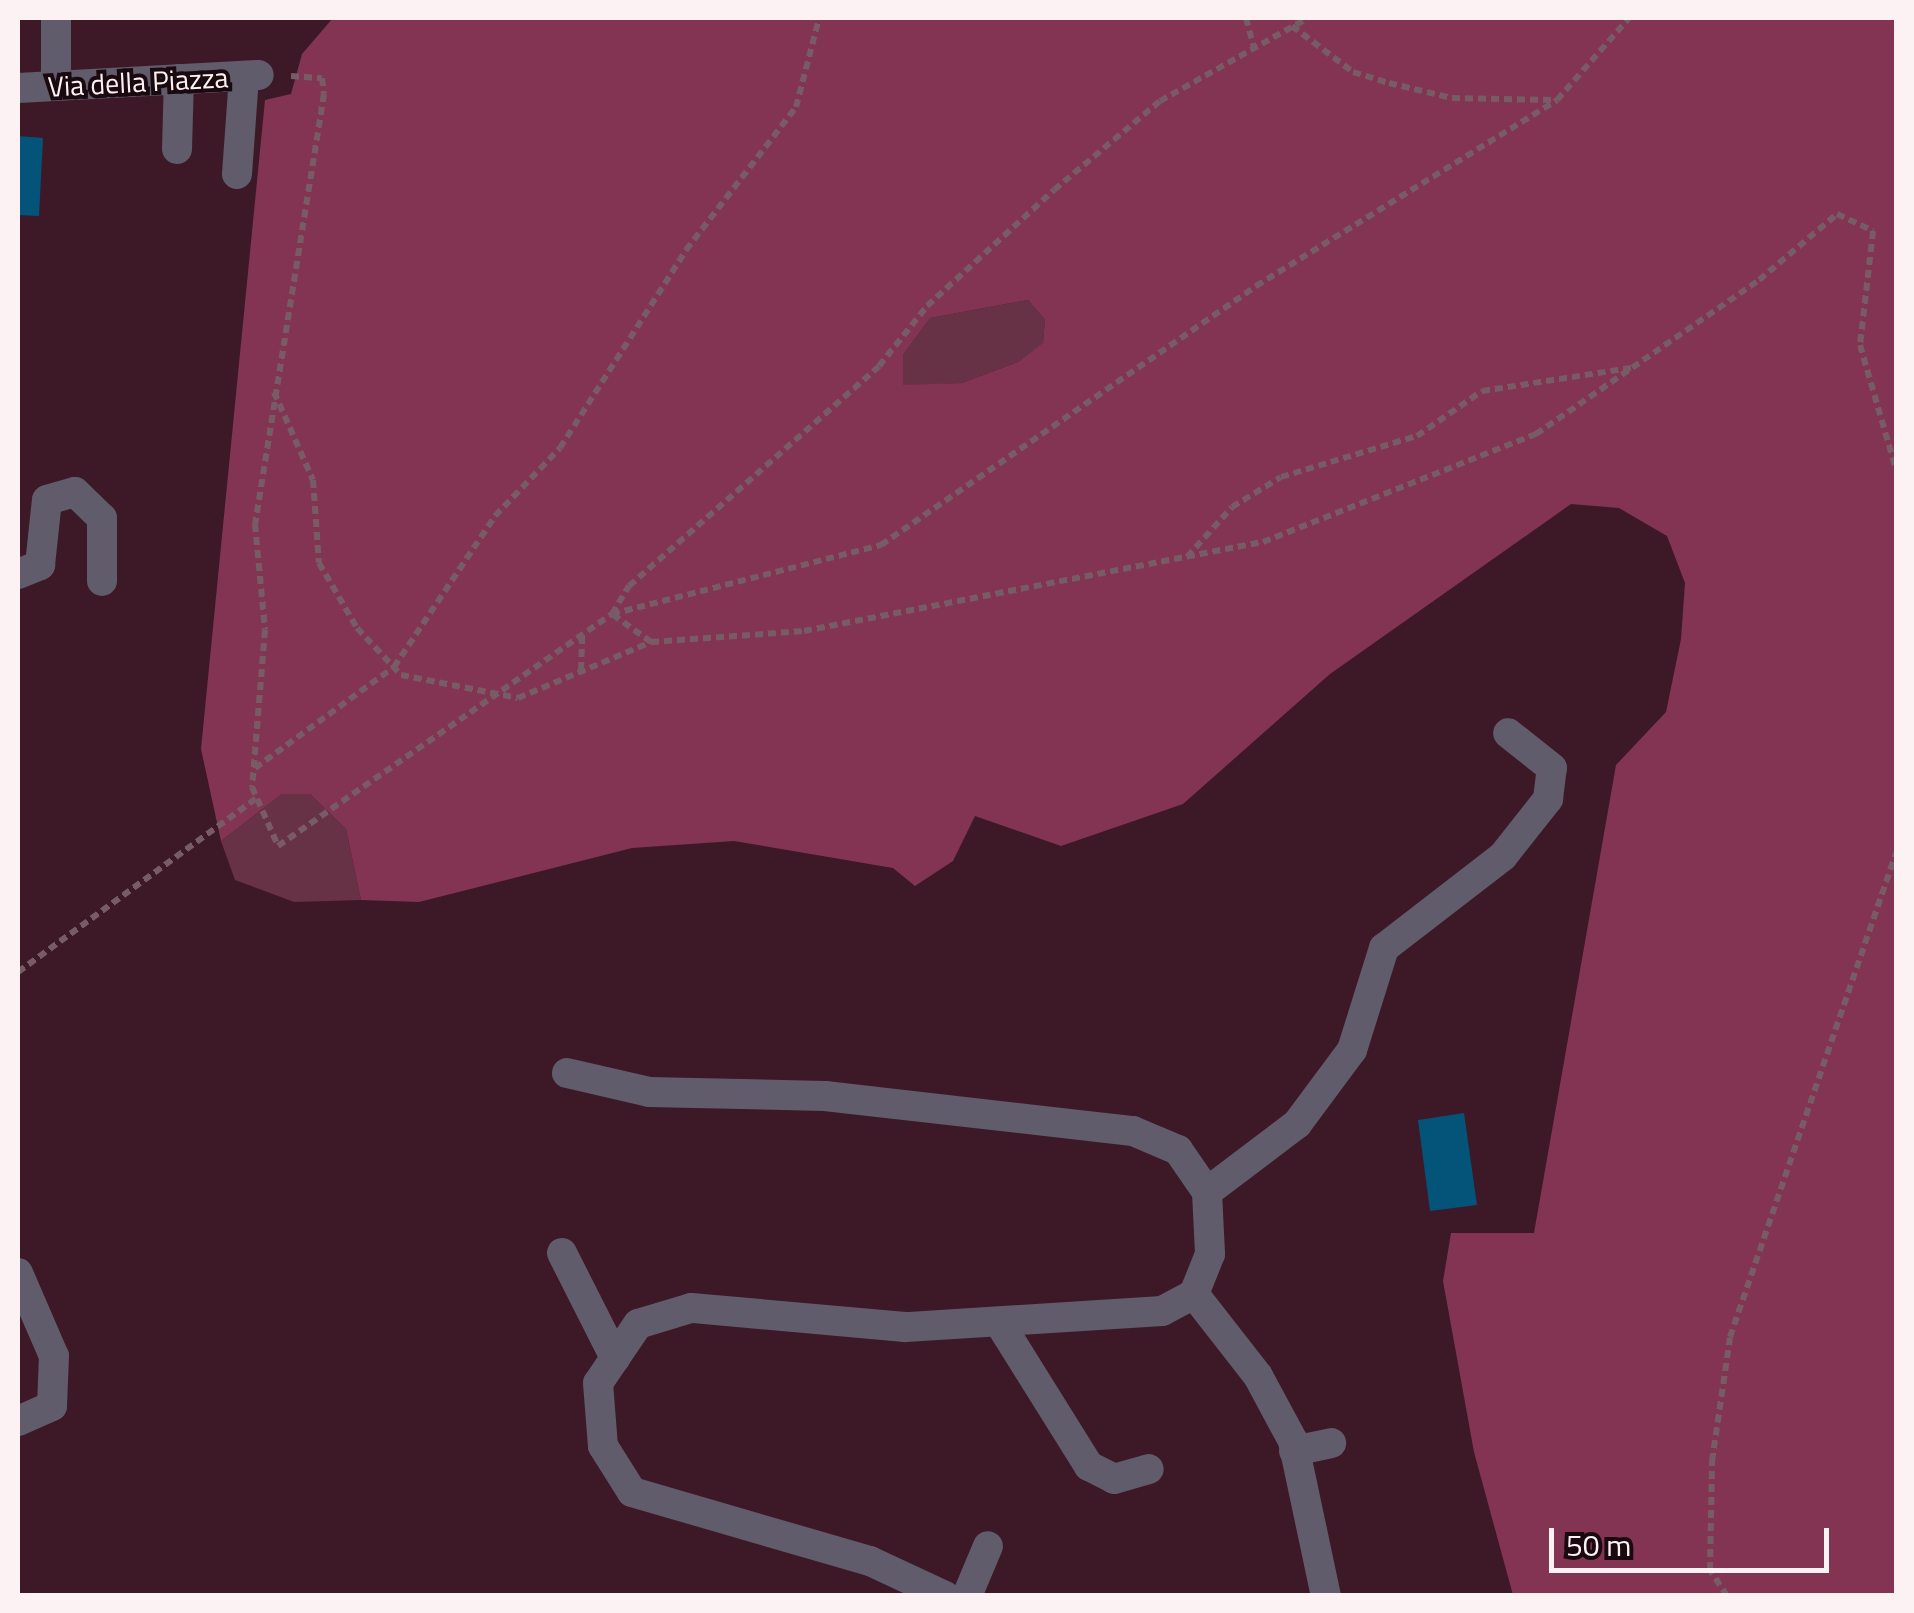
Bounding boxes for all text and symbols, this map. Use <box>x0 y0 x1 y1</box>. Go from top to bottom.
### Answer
street label: Via della Piazza <box>47 60 229 104</box>
scale bar <box>1554 1508 1834 1570</box>
text: 50 m <box>1566 1522 1631 1568</box>

